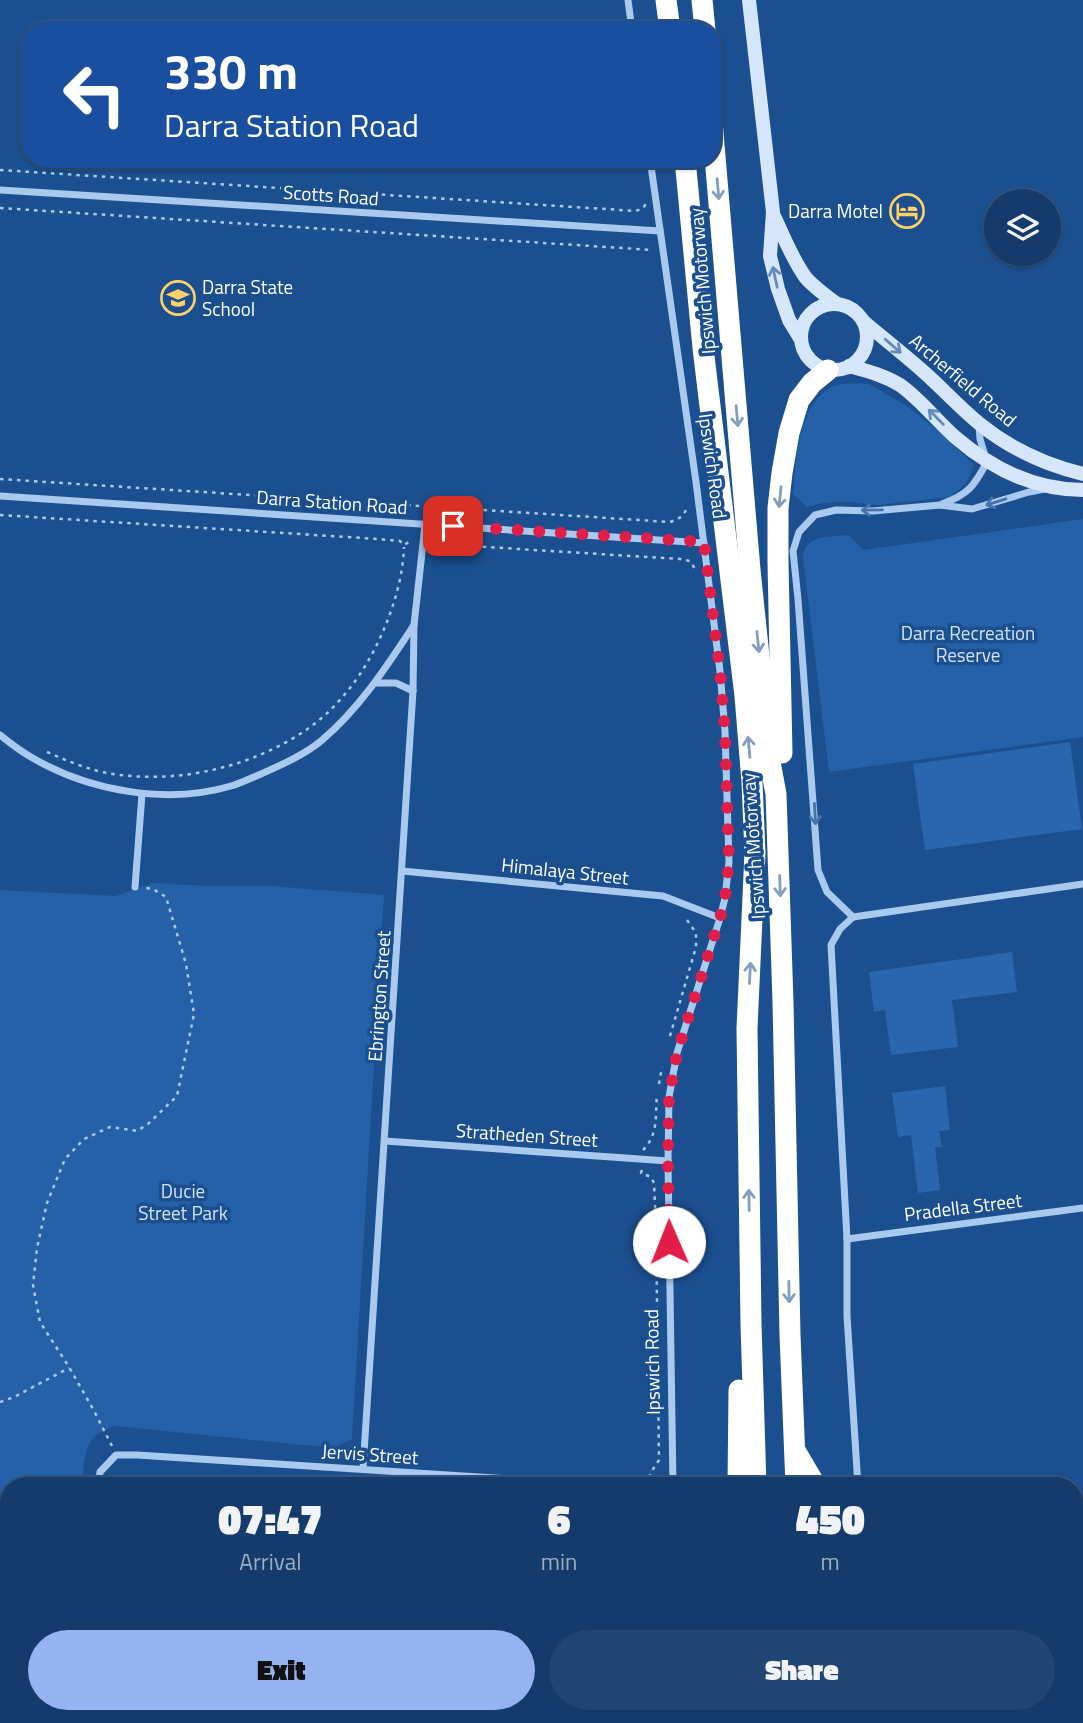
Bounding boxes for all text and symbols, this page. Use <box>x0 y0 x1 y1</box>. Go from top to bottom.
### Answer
text: 330 m <box>164 33 298 108</box>
icon: left <box>49 49 140 140</box>
text: Darra Station Road <box>164 101 419 149</box>
street label: Scotts Road <box>282 177 380 212</box>
one-way arrow <box>712 177 725 200</box>
map controls <box>984 189 1061 266</box>
button: layers <box>984 189 1061 266</box>
hotel icon: Darra Motel <box>888 192 926 230</box>
place label: Darra Motel <box>788 196 883 225</box>
street label: Ipswich Motorway <box>681 207 722 355</box>
one-way arrow <box>768 266 781 289</box>
place label: Darra State School <box>202 272 293 323</box>
school or university icon: Darra State School <box>159 279 197 317</box>
street label: Archerfield Road <box>903 326 1023 433</box>
one-way arrow <box>883 338 901 354</box>
one-way arrow <box>731 404 744 426</box>
one-way arrow <box>927 409 944 426</box>
street label: Ipswich Road <box>692 411 735 520</box>
street label: Darra Station Road <box>256 482 409 521</box>
one-way arrow <box>773 486 786 508</box>
pin <box>423 496 483 556</box>
one-way arrow <box>986 497 1008 510</box>
one-way arrow <box>861 503 884 517</box>
icon: arrive <box>434 507 472 545</box>
park label: Darra Recreation Reserve <box>901 618 1035 669</box>
one-way arrow <box>752 630 765 653</box>
one-way arrow <box>742 736 755 759</box>
street label: Ipswich Motorway <box>733 772 772 920</box>
one-way arrow <box>809 802 822 824</box>
street label: Himalaya Street <box>500 849 630 892</box>
one-way arrow <box>773 874 786 897</box>
street label: Ebrington Street <box>359 929 398 1062</box>
one-way arrow <box>744 962 757 985</box>
street label: Stratheden Street <box>455 1115 599 1154</box>
park label: Ducie Street Park <box>138 1176 228 1227</box>
street label: Pradella Street <box>902 1185 1024 1228</box>
one-way arrow <box>743 1189 756 1212</box>
position arrow <box>632 1205 706 1279</box>
one-way arrow <box>783 1280 796 1303</box>
street label: Ipswich Road <box>636 1309 667 1415</box>
street label: Jervis Street <box>321 1436 420 1471</box>
text: 07:47 <box>218 1486 323 1550</box>
text: 6 <box>548 1486 571 1550</box>
text: 450 <box>796 1486 865 1550</box>
text: Arrival <box>239 1544 302 1579</box>
text: min <box>541 1544 577 1579</box>
text: m <box>821 1544 840 1579</box>
button: Exit <box>28 1630 535 1710</box>
button: Share <box>549 1630 1055 1710</box>

